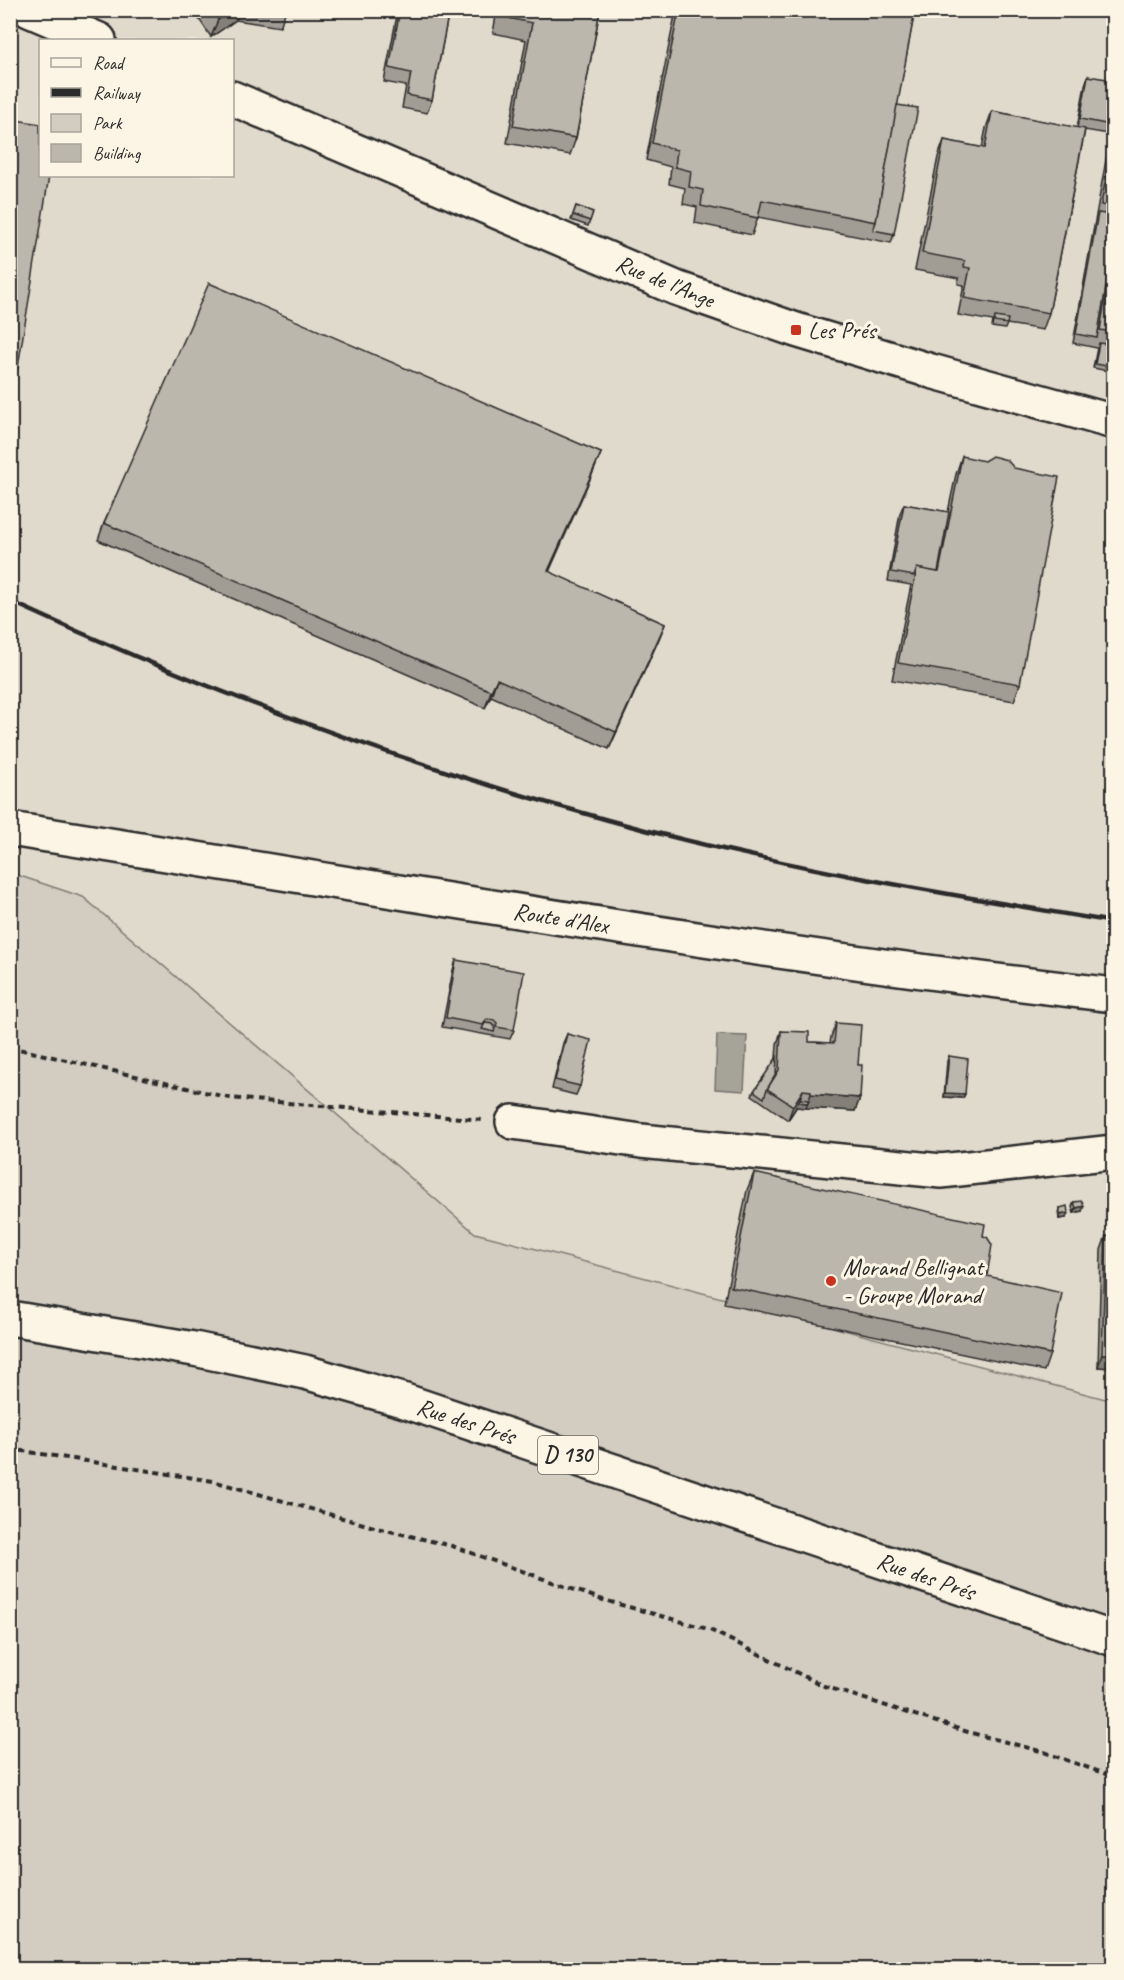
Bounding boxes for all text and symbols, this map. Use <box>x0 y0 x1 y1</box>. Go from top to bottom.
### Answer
legend <box>39 39 234 177</box>
text: Road <box>93 52 126 74</box>
text: Railway <box>93 82 141 104</box>
text: Park <box>93 112 123 134</box>
text: Building <box>93 142 142 164</box>
street label: Rue de l'Ange <box>611 248 721 315</box>
place label: Les Prés <box>808 315 878 345</box>
marker: Les Prés <box>789 323 803 337</box>
street label: Route d'Alex <box>511 896 612 941</box>
place label: Morand Bellignat - Groupe Morand <box>843 1252 985 1310</box>
marker: Morand Bellignat - Groupe Morand <box>824 1274 838 1288</box>
street label: Rue des Prés <box>413 1391 522 1452</box>
road number: D 130 <box>538 1436 598 1474</box>
street label: Rue des Prés <box>873 1545 982 1608</box>

